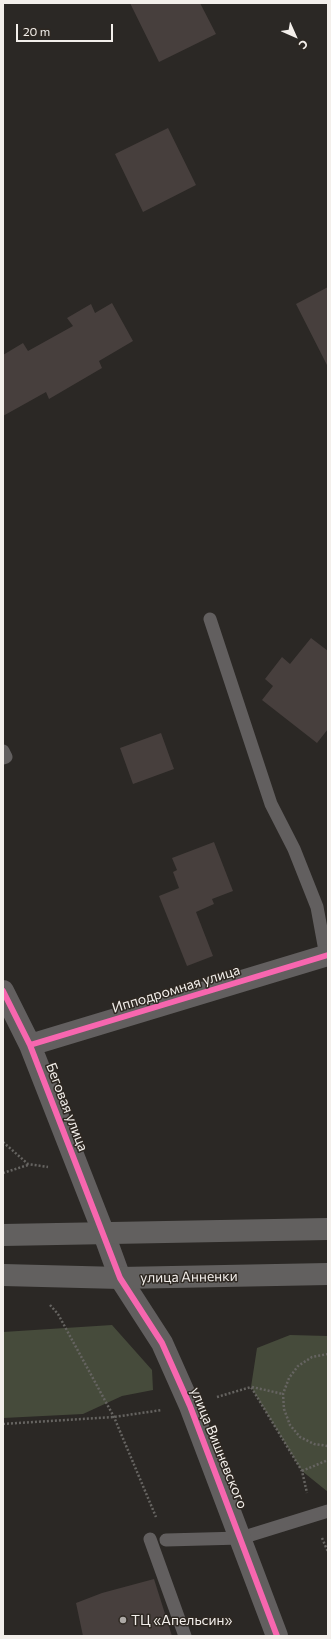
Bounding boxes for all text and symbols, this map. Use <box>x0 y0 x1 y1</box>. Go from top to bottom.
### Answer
scale bar <box>18 16 115 42</box>
north arrow <box>275 16 315 56</box>
text: 20 m <box>23 24 50 38</box>
text: С <box>297 38 311 52</box>
street label: Ипподромная улица <box>110 962 242 1016</box>
street label: Беговая улица <box>42 1060 92 1154</box>
street label: улица Анненки <box>140 1268 238 1286</box>
street label: улица Вишневского <box>187 1385 251 1511</box>
place label: ТЦ «Апельсин» <box>131 1612 232 1628</box>
marker: ТЦ «Апельсин» <box>118 1615 128 1625</box>

